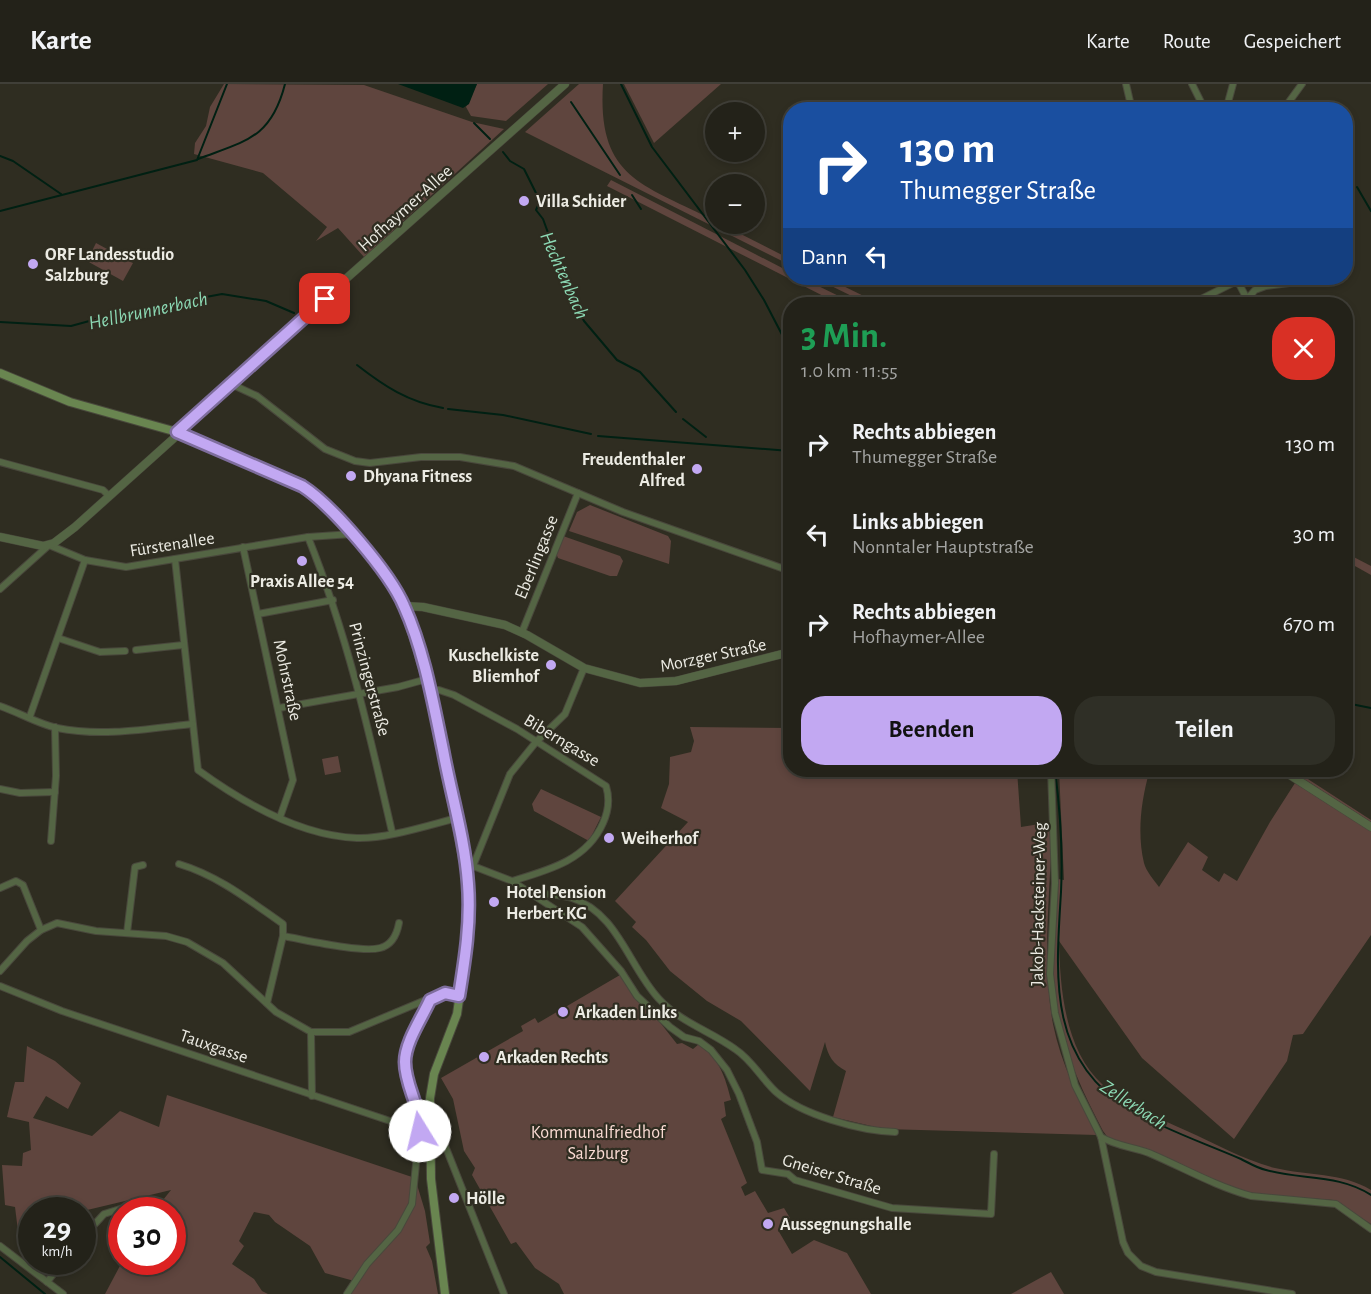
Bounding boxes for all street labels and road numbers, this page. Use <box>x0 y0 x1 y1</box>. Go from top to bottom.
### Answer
street label: Hofhaymer-Allee <box>355 162 456 256</box>
street label: Eberlingasse <box>512 513 562 602</box>
street label: Fürstenallee <box>129 529 216 561</box>
street label: Prinzingerstraße <box>345 620 393 738</box>
street label: Morzger Straße <box>658 636 768 676</box>
street label: Mohrstraße <box>270 638 304 722</box>
street label: Biberngasse <box>520 711 603 770</box>
street label: Jakob-Hacksteiner-Weg <box>1029 822 1049 986</box>
street label: Tauxgasse <box>177 1027 250 1067</box>
street label: Gneiser Straße <box>780 1151 883 1199</box>

